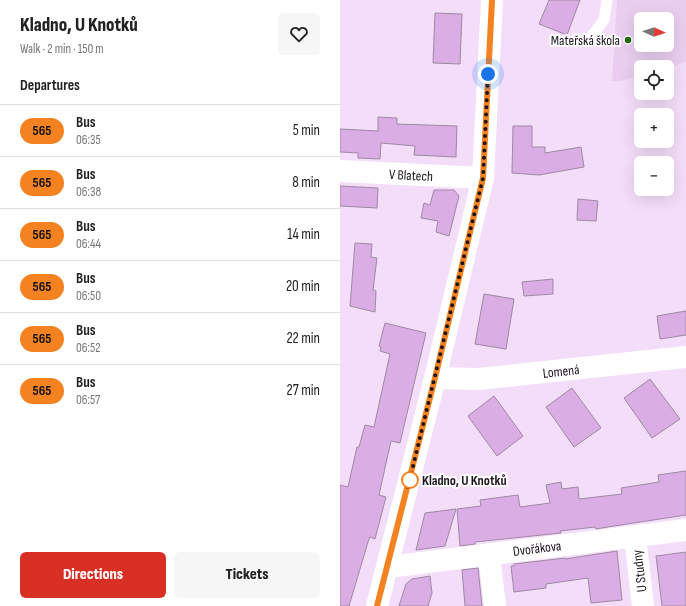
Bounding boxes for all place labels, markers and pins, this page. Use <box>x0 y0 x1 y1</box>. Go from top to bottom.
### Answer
place label: Mateřská škola <box>551 32 620 49</box>
marker: Mateřská škola <box>623 35 633 45</box>
marker: Kladno, U Knotků <box>401 471 419 489</box>
place label: Kladno, U Knotků <box>422 472 507 489</box>

